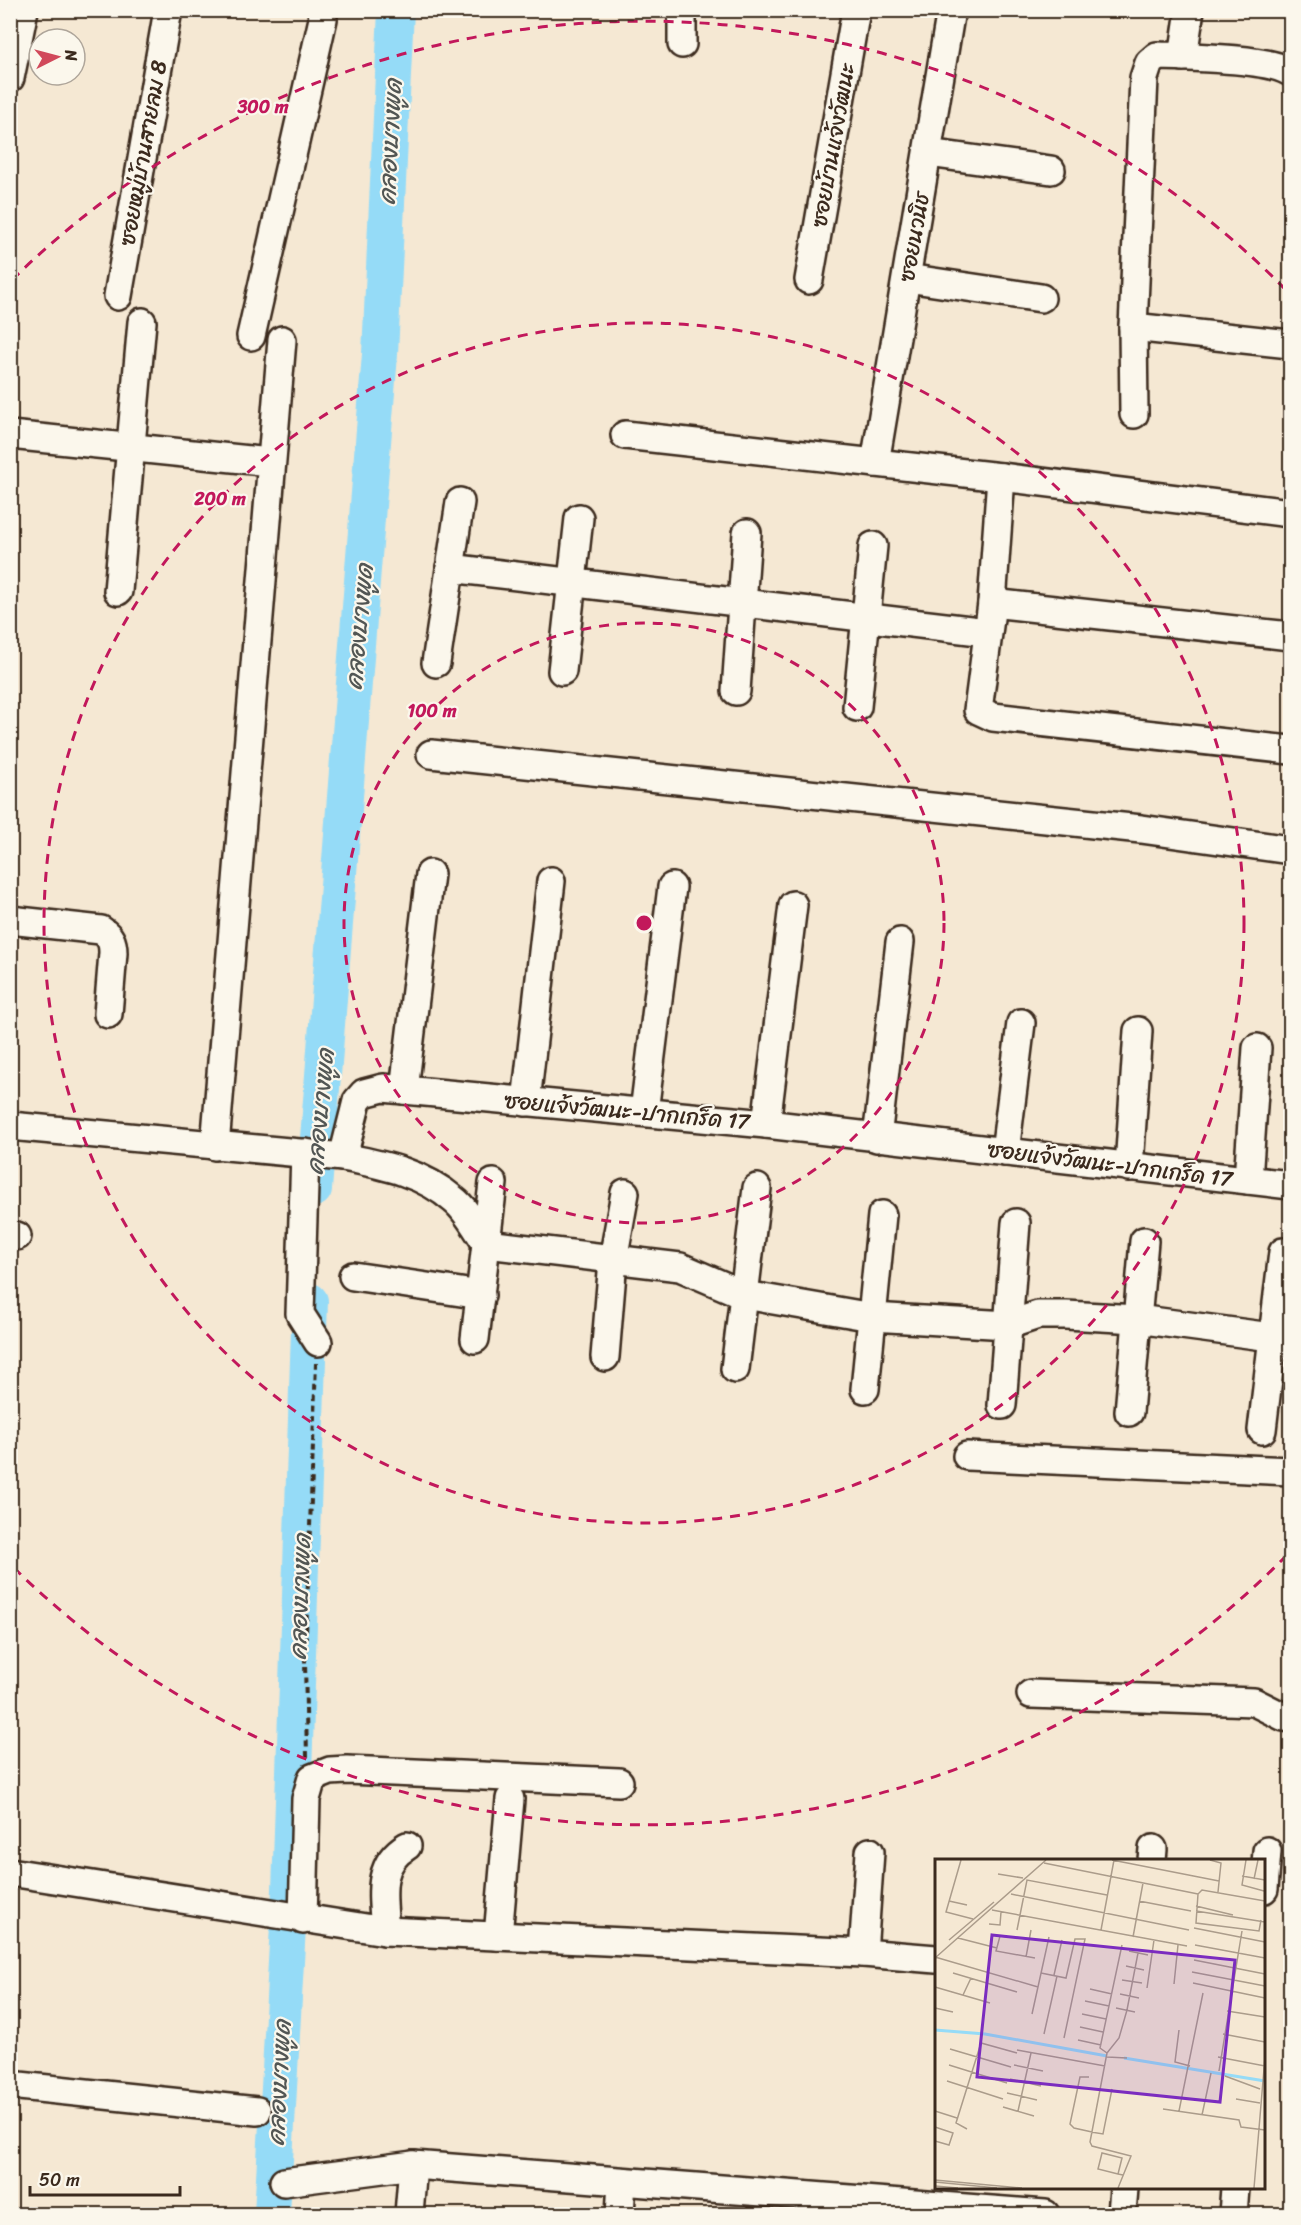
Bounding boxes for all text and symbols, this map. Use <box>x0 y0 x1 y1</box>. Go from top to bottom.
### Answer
north arrow <box>27 27 87 87</box>
text: N <box>56 47 87 63</box>
street label: ซอยหมู่บ้านสายลม 8 <box>108 57 178 249</box>
street label: ซอยบ้านแจ้งวัฒนะ <box>799 59 867 230</box>
water label: คลองบางพูด <box>366 76 414 206</box>
text: 300 m <box>236 91 289 123</box>
street label: ซอยนวนิช <box>887 187 941 285</box>
text: 200 m <box>193 483 246 515</box>
water label: คลองบางพูด <box>333 560 386 691</box>
text: 100 m <box>408 695 457 727</box>
centre of rings <box>634 913 654 933</box>
water label: คลองบางพูด <box>294 1045 347 1176</box>
street label: ซอยแจ้งวัฒนะ-ปากเกร็ด 17 <box>503 1081 753 1141</box>
street label: ซอยแจ้งวัฒนะ-ปากเกร็ด 17 <box>985 1130 1236 1199</box>
water label: คลองบางพูด <box>277 1531 323 1660</box>
inset map <box>935 1859 1265 2189</box>
water label: คลองบางพูด <box>255 2017 303 2147</box>
scale bar <box>30 2159 180 2197</box>
text: 50 m <box>39 2164 80 2196</box>

